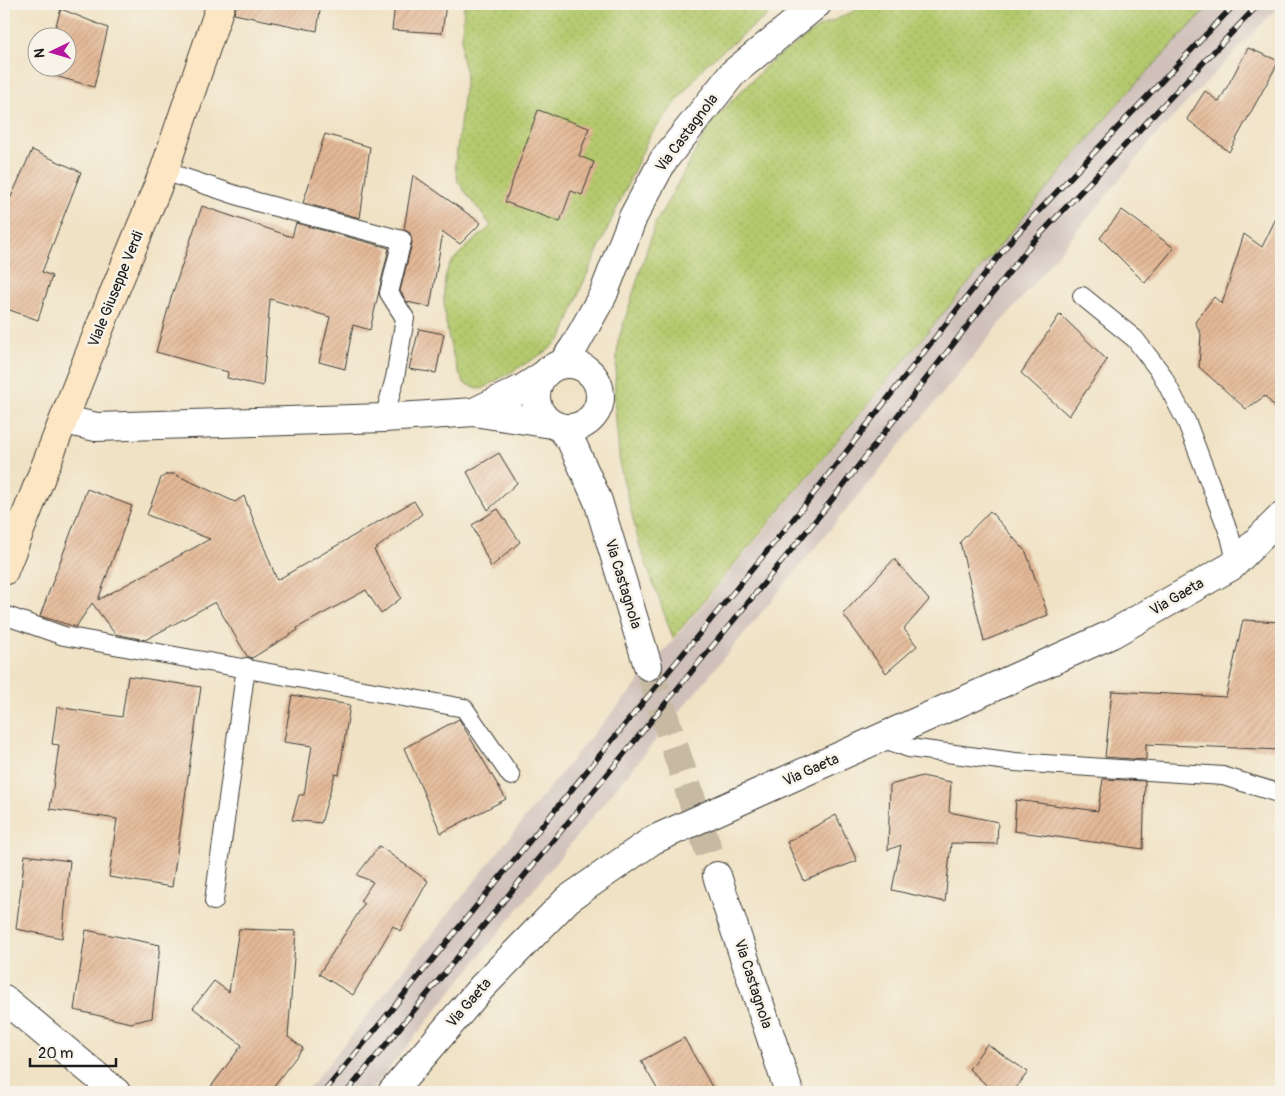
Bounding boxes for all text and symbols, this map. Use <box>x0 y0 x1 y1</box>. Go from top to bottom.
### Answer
north arrow <box>28 28 78 78</box>
text: N <box>31 48 48 59</box>
street label: Via Castagnola <box>651 90 723 176</box>
street label: Viale Giuseppe Verdi <box>84 228 148 350</box>
street label: Via Castagnola <box>600 537 646 631</box>
street label: Via Gaeta <box>1147 574 1207 620</box>
street label: Via Gaeta <box>780 749 842 791</box>
street label: Via Castagnola <box>730 937 776 1031</box>
street label: Via Gaeta <box>442 974 496 1032</box>
scale bar <box>30 1036 116 1068</box>
text: 20 m <box>38 1044 73 1063</box>

